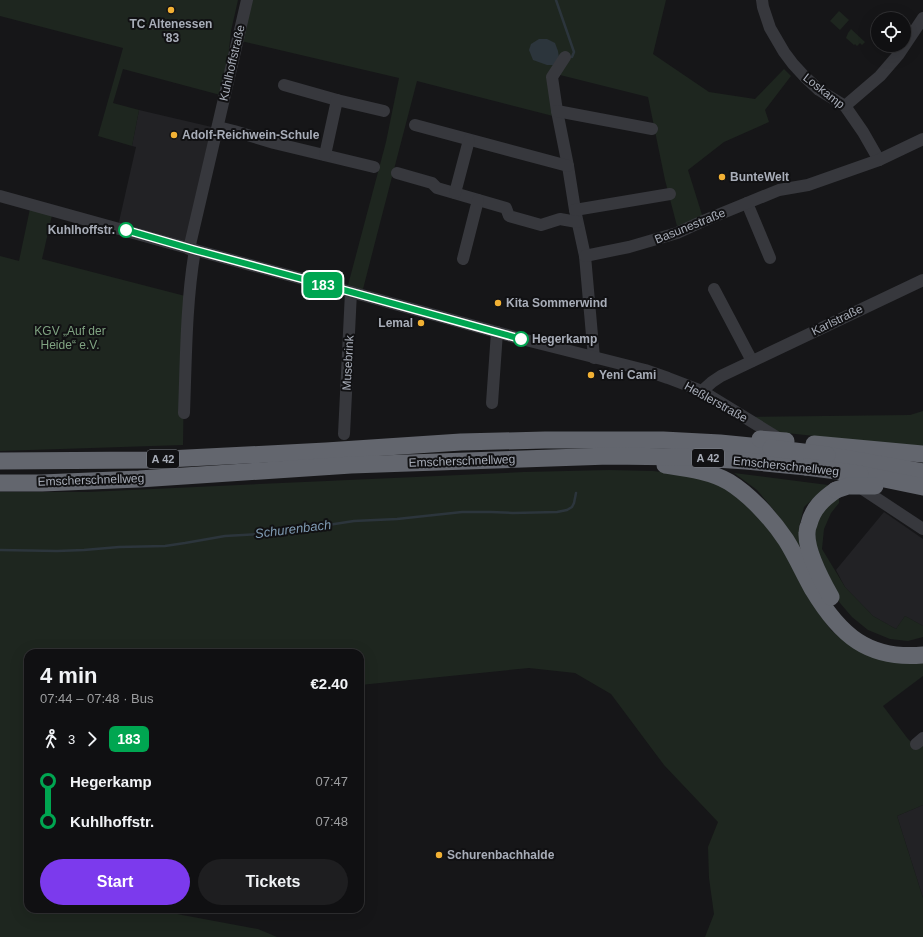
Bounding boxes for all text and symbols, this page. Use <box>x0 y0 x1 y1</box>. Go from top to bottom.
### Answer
marker: TC Altenessen '83 <box>166 5 176 15</box>
map controls <box>871 12 911 52</box>
button: locate <box>871 12 911 52</box>
place label: TC Altenessen '83 <box>130 17 212 45</box>
street label: Kuhlhoffstraße <box>216 23 248 102</box>
street label: Loskamp <box>801 70 848 112</box>
place label: Adolf-Reichwein-Schule <box>182 128 320 142</box>
marker: Adolf-Reichwein-Schule <box>169 130 179 140</box>
place label: BunteWelt <box>730 170 789 184</box>
marker: BunteWelt <box>717 172 727 182</box>
street label: Basunestraße <box>653 205 728 246</box>
marker: Kuhlhoffstr. <box>118 222 134 238</box>
place label: Kuhlhoffstr. <box>48 223 115 237</box>
line badge: 183 <box>300 272 346 298</box>
text: 183 <box>311 277 335 293</box>
place label: Kita Sommerwind <box>506 296 607 310</box>
marker: Kita Sommerwind <box>493 298 503 308</box>
street label: Karlstraße <box>809 301 865 338</box>
place label: Lemal <box>378 316 413 330</box>
marker: Lemal <box>416 318 426 328</box>
park label: KGV „Auf der Heide“ e.V. <box>34 324 106 352</box>
marker: Hegerkamp <box>513 331 529 347</box>
place label: Hegerkamp <box>532 332 597 346</box>
street label: Musebrink <box>340 334 356 391</box>
place label: Yeni Cami <box>599 368 656 382</box>
marker: Yeni Cami <box>586 370 596 380</box>
street label: Heßlerstraße <box>682 379 750 425</box>
road number: A 42 <box>692 449 724 467</box>
road number: A 42 <box>147 450 179 468</box>
street label: Emscherschnellweg <box>408 452 516 470</box>
street label: Emscherschnellweg <box>732 453 840 479</box>
street label: Emscherschnellweg <box>37 471 145 489</box>
water label: Schurenbach <box>254 517 332 541</box>
text: 4 min <box>40 663 97 688</box>
text: €2.40 <box>310 675 348 692</box>
text: 07:44 – 07:48 · Bus <box>40 691 153 706</box>
icon: walk <box>40 728 62 750</box>
icon: forward <box>81 728 103 750</box>
text: 183 <box>117 731 141 747</box>
text: 3 <box>68 732 75 747</box>
text: Hegerkamp <box>70 773 152 790</box>
text: 07:47 <box>315 774 348 789</box>
text: Kuhlhoffstr. <box>70 813 154 830</box>
text: 07:48 <box>315 814 348 829</box>
place label: Schurenbachhalde <box>447 848 555 862</box>
marker: Schurenbachhalde <box>434 850 444 860</box>
button: Start <box>40 859 190 905</box>
button: Tickets <box>198 859 348 905</box>

